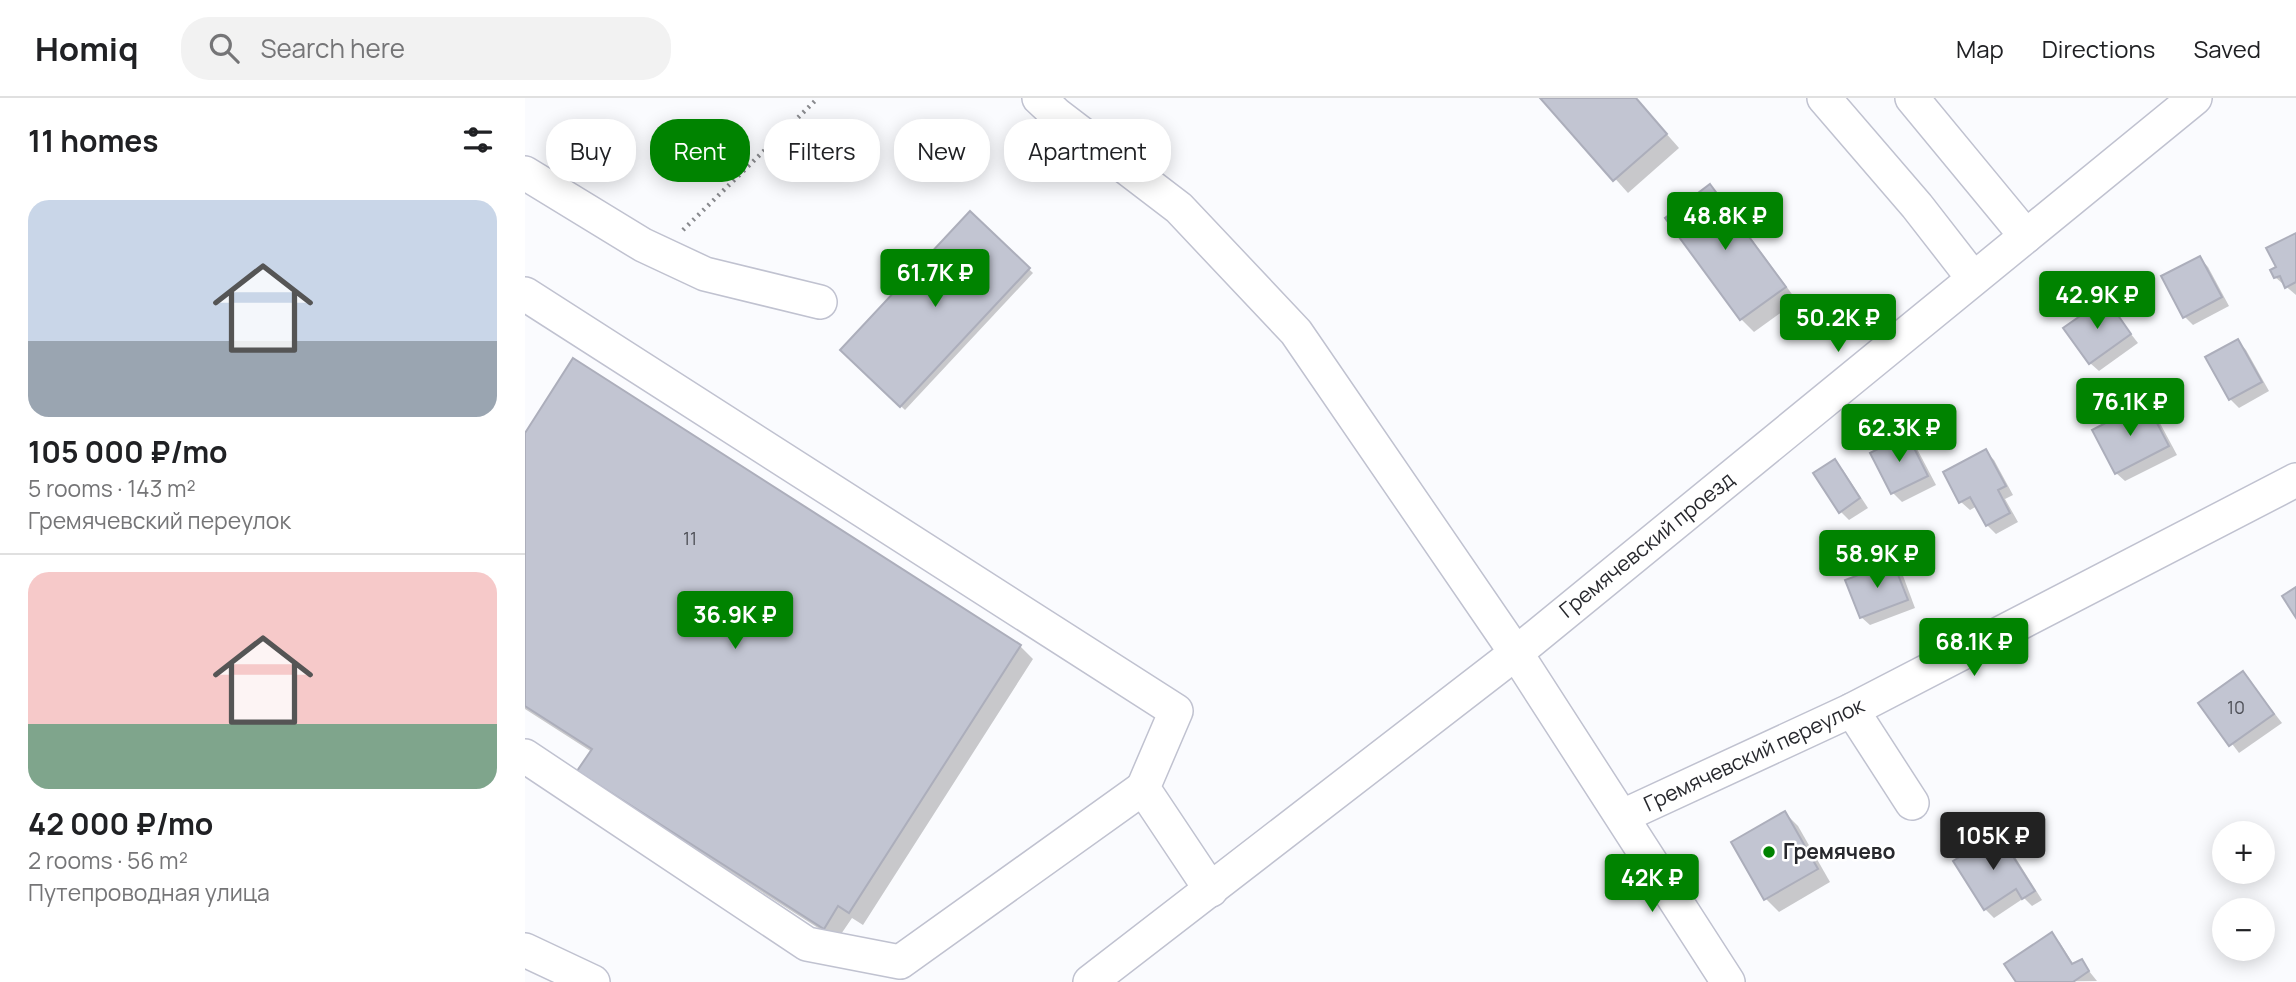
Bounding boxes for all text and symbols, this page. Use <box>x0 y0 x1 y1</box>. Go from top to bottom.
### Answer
search box <box>181 17 671 80</box>
text: Homiq <box>35 26 139 71</box>
icon: search <box>205 29 243 67</box>
text: Search here <box>261 30 405 66</box>
text: Map <box>1956 32 2004 65</box>
text: Directions <box>2042 32 2155 65</box>
text: Saved <box>2193 32 2261 65</box>
chip: Buy <box>546 119 636 182</box>
chip: Rent <box>650 119 750 182</box>
chip: Filters <box>764 119 880 182</box>
chip: New <box>894 119 990 182</box>
chip: Apartment <box>1004 119 1171 182</box>
text: 11 homes <box>28 120 159 161</box>
icon: filters <box>459 121 497 159</box>
pin: 48.8K ₽ <box>1660 192 1790 252</box>
text: 48.8K ₽ <box>1683 199 1767 231</box>
icon: home <box>200 245 326 371</box>
pin: 61.7K ₽ <box>870 250 1000 309</box>
text: 61.7K ₽ <box>896 256 974 288</box>
pin: 42.9K ₽ <box>2032 272 2162 331</box>
text: 42.9K ₽ <box>2055 278 2139 310</box>
pin: 50.2K ₽ <box>1773 294 1903 354</box>
text: 50.2K ₽ <box>1796 301 1880 333</box>
pin: 76.1K ₽ <box>2065 378 2195 438</box>
text: 76.1K ₽ <box>2092 385 2168 417</box>
pin: 62.3K ₽ <box>1834 404 1964 464</box>
text: 62.3K ₽ <box>1857 411 1941 443</box>
text: 105 000 ₽/mo <box>28 431 228 472</box>
street label: Гремячевский проезд <box>1553 465 1740 624</box>
text: 5 rooms · 143 m² <box>28 472 196 504</box>
text: Гремячевский переулок <box>28 504 291 536</box>
house number: 11 <box>683 526 697 550</box>
pin: 58.9K ₽ <box>1812 531 1942 590</box>
text: 58.9K ₽ <box>1835 537 1919 569</box>
pin: 36.9K ₽ <box>670 592 800 651</box>
text: 36.9K ₽ <box>693 598 777 630</box>
icon: home <box>200 617 326 743</box>
pin: 68.1K ₽ <box>1909 618 2039 678</box>
text: 68.1K ₽ <box>1935 625 2013 657</box>
street label: Гремячевский переулок <box>1639 690 1869 817</box>
house number: 10 <box>2227 695 2245 719</box>
text: 42 000 ₽/mo <box>28 803 213 844</box>
pin: 105K ₽ <box>1936 812 2050 872</box>
text: 105K ₽ <box>1956 819 2030 851</box>
map controls <box>2212 821 2275 961</box>
button: + <box>2212 821 2275 884</box>
place label: Гремячево <box>1783 837 1896 865</box>
text: 2 rooms · 56 m² <box>28 844 188 876</box>
marker: Гремячево <box>1761 844 1777 860</box>
pin: 42K ₽ <box>1603 854 1701 914</box>
text: 42K ₽ <box>1621 861 1683 893</box>
text: Путепроводная улица <box>28 876 270 908</box>
button: − <box>2212 898 2275 961</box>

